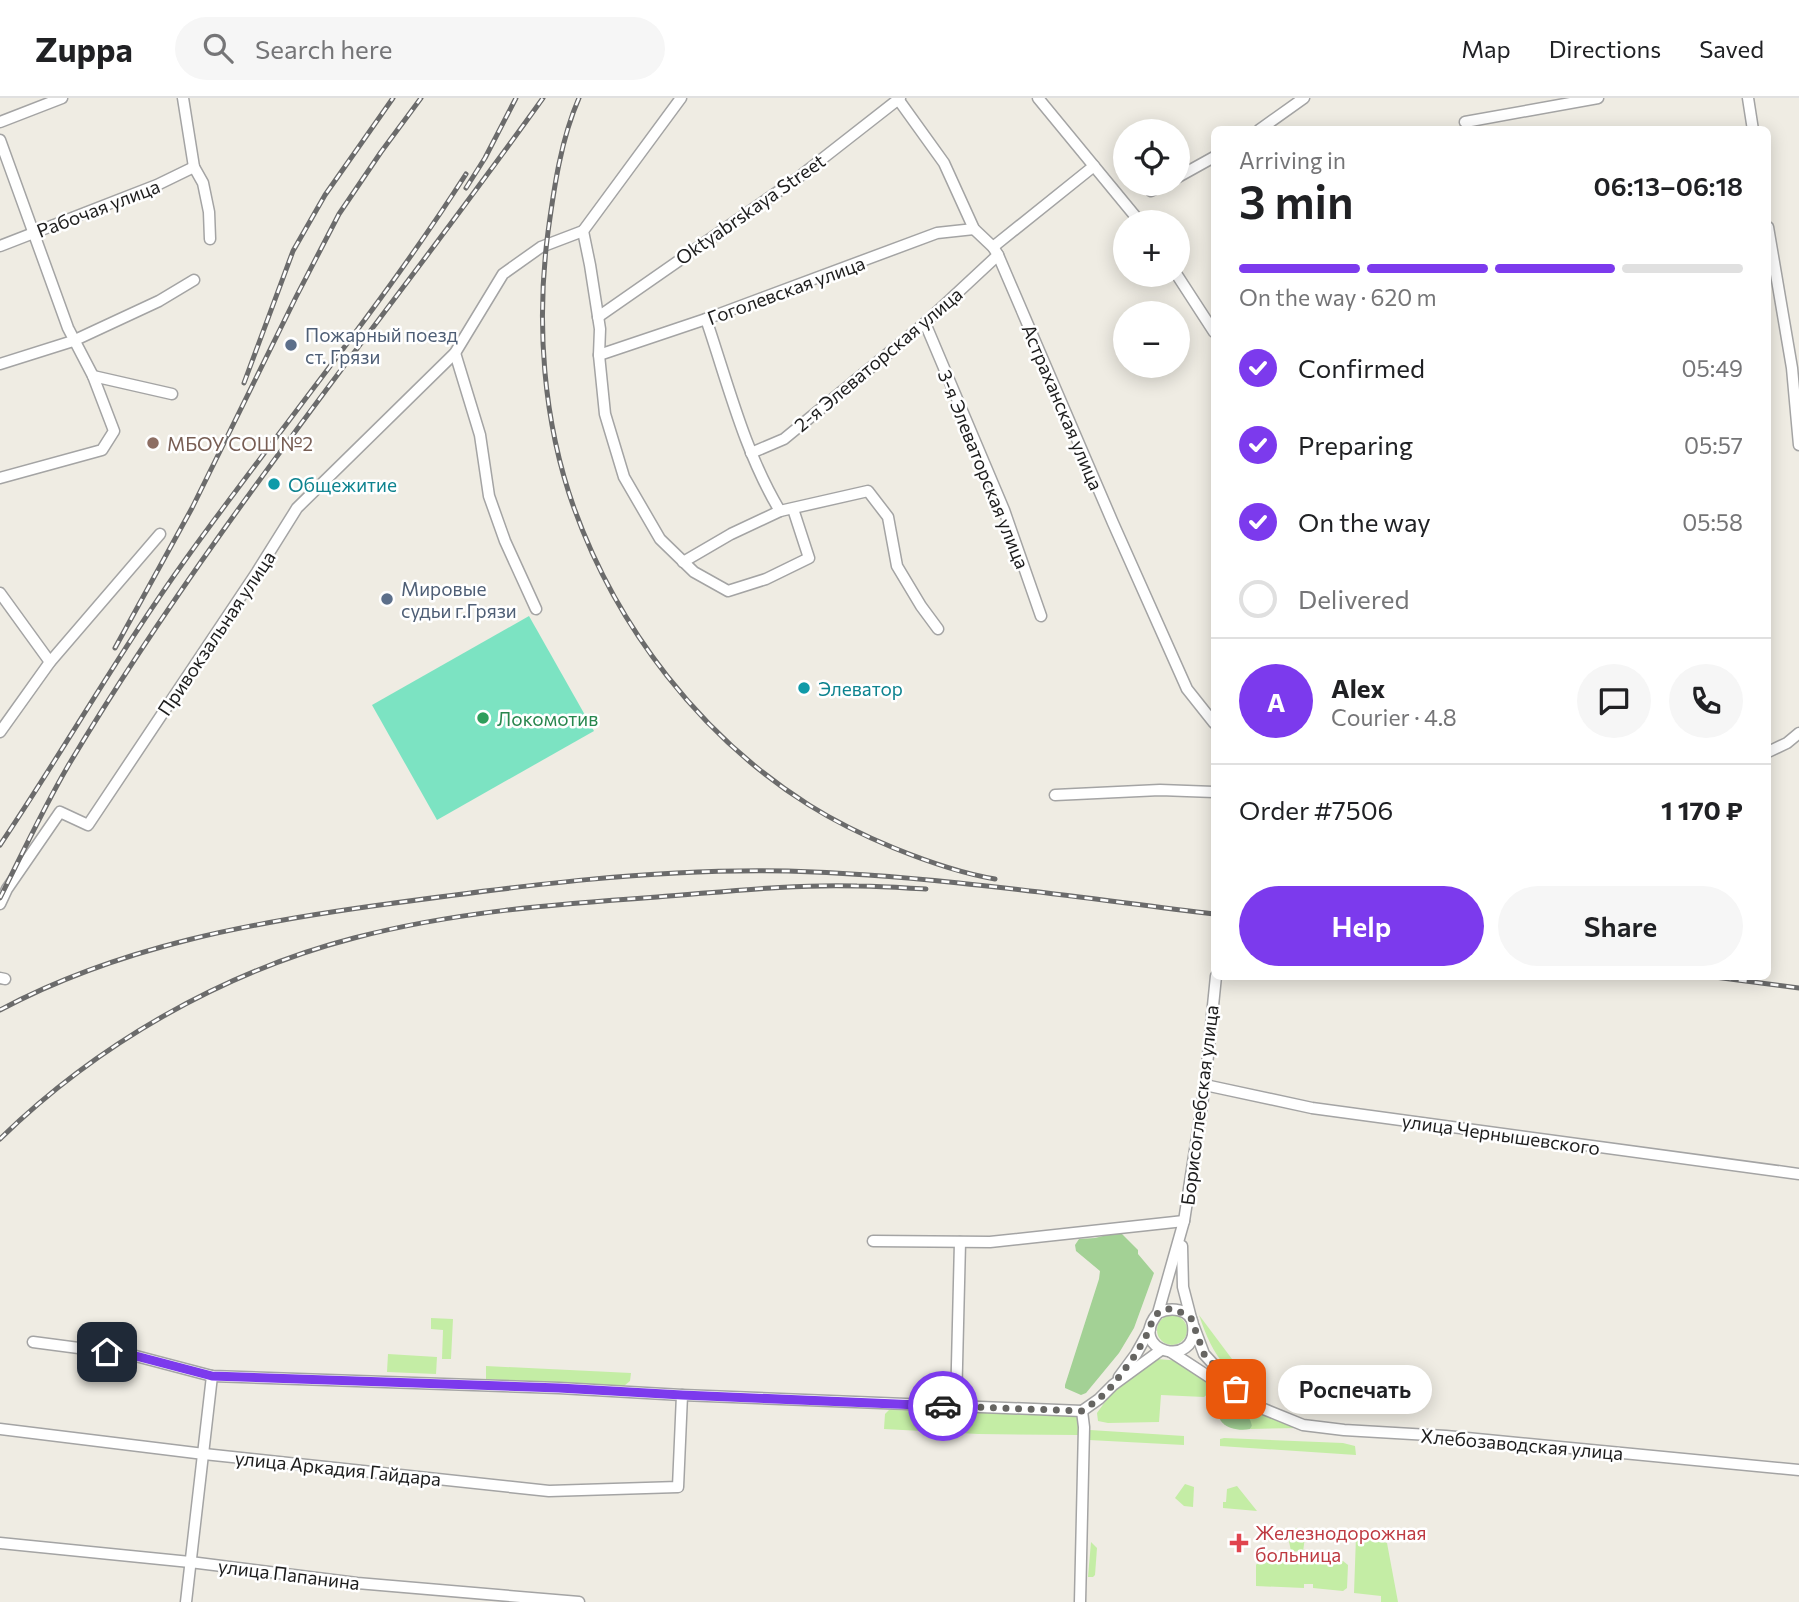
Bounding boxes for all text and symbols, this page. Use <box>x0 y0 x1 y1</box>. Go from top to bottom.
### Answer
search box <box>175 17 665 80</box>
text: Zuppa <box>35 28 133 69</box>
icon: search <box>199 29 237 67</box>
text: Search here <box>255 33 392 64</box>
text: Map <box>1461 34 1511 63</box>
text: Directions <box>1549 34 1661 63</box>
text: Saved <box>1699 34 1764 63</box>
map controls <box>1113 119 1190 378</box>
button: locate <box>1113 119 1190 196</box>
text: Arriving in <box>1239 146 1346 174</box>
street label: Oktyabrskaya Street <box>671 149 829 269</box>
text: 06:13–06:18 <box>1594 170 1743 201</box>
text: 3 min <box>1239 172 1354 228</box>
street label: Рабочая улица <box>33 174 163 242</box>
button: + <box>1113 210 1190 287</box>
street label: Гоголевская улица <box>704 251 868 329</box>
street label: 2-я Элеваторская улица <box>789 282 967 436</box>
text: On the way · 620 m <box>1239 283 1437 311</box>
button: − <box>1113 301 1190 378</box>
street label: Астраханская улица <box>1018 321 1108 493</box>
place label: Пожарный поезд ст. Грязи <box>305 323 458 368</box>
marker: Пожарный поезд ст. Грязи <box>283 337 299 353</box>
icon: check <box>1239 349 1277 387</box>
text: Confirmed <box>1298 352 1425 383</box>
text: 05:49 <box>1682 354 1743 382</box>
street label: 3-я Элеваторская улица <box>934 366 1034 572</box>
icon: check <box>1239 426 1277 464</box>
text: Preparing <box>1298 429 1413 460</box>
text: 05:57 <box>1684 431 1743 459</box>
place label: МБОУ СОШ №2 <box>167 432 313 455</box>
marker: МБОУ СОШ №2 <box>145 435 161 451</box>
place label: Общежитие <box>288 473 397 496</box>
marker: Общежитие <box>266 476 282 492</box>
icon: check <box>1239 503 1277 541</box>
text: On the way <box>1298 506 1431 537</box>
text: 05:58 <box>1682 508 1743 536</box>
street label: Привокзальная улица <box>152 546 280 720</box>
place label: Мировые судьи г.Грязи <box>401 577 517 622</box>
text: Delivered <box>1298 583 1409 614</box>
marker: Мировые судьи г.Грязи <box>379 591 395 607</box>
button: chat <box>1577 664 1651 738</box>
button: phone <box>1669 664 1743 738</box>
text: Alex <box>1331 672 1385 703</box>
place label: Элеватор <box>818 677 903 700</box>
marker: Элеватор <box>796 680 812 696</box>
text: A <box>1267 686 1285 717</box>
text: Courier · 4.8 <box>1331 703 1457 731</box>
place label: Локомотив <box>497 707 598 730</box>
marker: Локомотив <box>475 710 491 726</box>
text: Order #7506 <box>1239 794 1393 825</box>
text: 1 170 ₽ <box>1661 794 1743 825</box>
button: Help <box>1239 886 1484 966</box>
button: Share <box>1498 886 1743 966</box>
street label: Борисоглебская улица <box>1175 1004 1223 1206</box>
street label: улица Чернышевского <box>1400 1109 1602 1159</box>
pin <box>77 1322 137 1382</box>
icon: home <box>88 1333 126 1371</box>
pin <box>1206 1359 1266 1419</box>
callout: Роспечать <box>1278 1364 1432 1414</box>
icon: bag <box>1217 1370 1255 1408</box>
courier <box>908 1371 978 1441</box>
text: Роспечать <box>1299 1375 1411 1403</box>
icon: car <box>924 1387 962 1425</box>
street label: Хлебозаводская улица <box>1420 1424 1624 1464</box>
street label: улица Аркадия Гайдара <box>234 1446 442 1490</box>
place label: Железнодорожная больница <box>1255 1521 1426 1566</box>
marker: Железнодорожная больница <box>1229 1533 1249 1553</box>
street label: улица Папанина <box>217 1554 361 1594</box>

